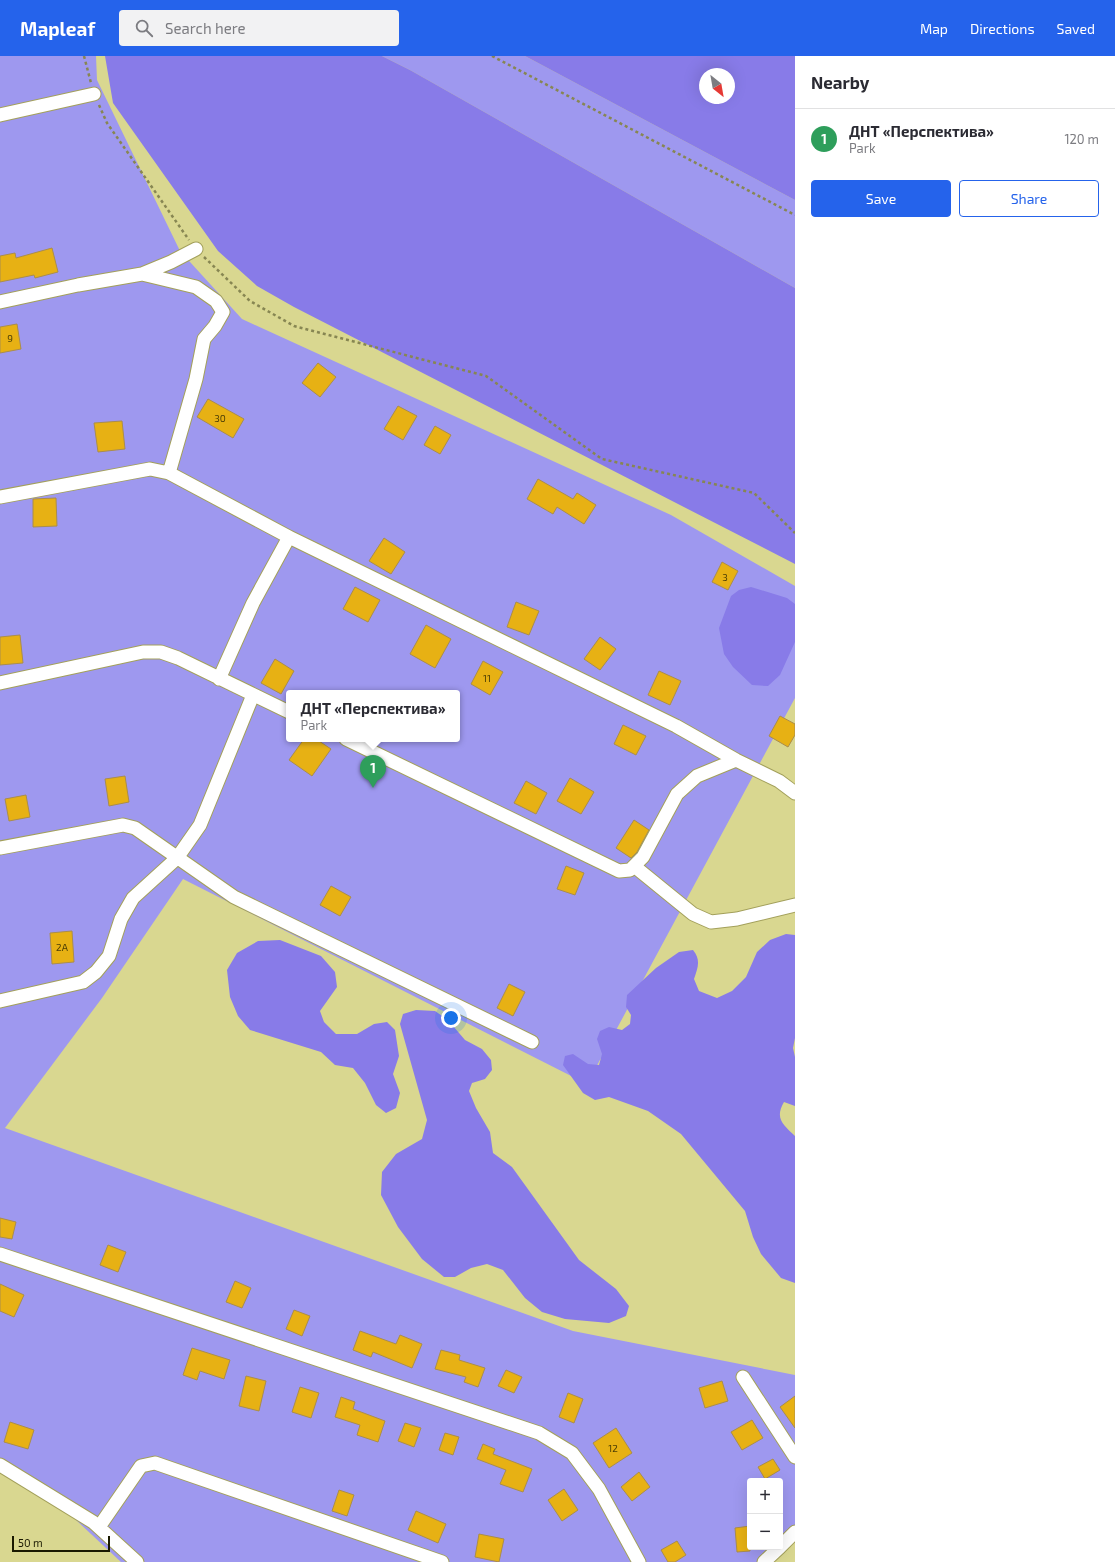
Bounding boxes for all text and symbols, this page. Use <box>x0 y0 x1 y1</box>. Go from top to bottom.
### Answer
search box <box>119 10 399 46</box>
text: Mapleaf <box>20 17 95 40</box>
icon: search <box>133 17 155 39</box>
text: Search here <box>165 19 246 37</box>
text: Map <box>920 20 948 37</box>
text: Directions <box>970 20 1035 37</box>
text: Saved <box>1057 20 1095 37</box>
north arrow <box>699 68 735 104</box>
text: Nearby <box>811 72 869 92</box>
text: ДНТ «Перспектива» <box>849 122 994 140</box>
text: 1 <box>821 131 827 147</box>
text: 120 m <box>1064 131 1099 147</box>
text: Park <box>849 140 876 156</box>
button: Save <box>811 180 951 217</box>
button: Share <box>959 180 1099 217</box>
house number: 9 <box>7 332 13 344</box>
house number: 30 <box>214 412 226 424</box>
house number: 3 <box>722 571 728 583</box>
house number: 11 <box>483 672 491 684</box>
popup <box>286 690 460 742</box>
text: ДНТ «Перспектива» <box>301 699 445 717</box>
text: Park <box>301 717 327 733</box>
pin: 1 <box>360 755 386 788</box>
house number: 2А <box>56 941 69 953</box>
your location <box>441 1008 461 1028</box>
house number: 12 <box>608 1442 618 1454</box>
map controls <box>747 1478 783 1550</box>
button: + <box>747 1478 783 1514</box>
button: − <box>747 1514 783 1550</box>
scale bar <box>12 1534 110 1553</box>
text: 50 m <box>18 1536 43 1549</box>

